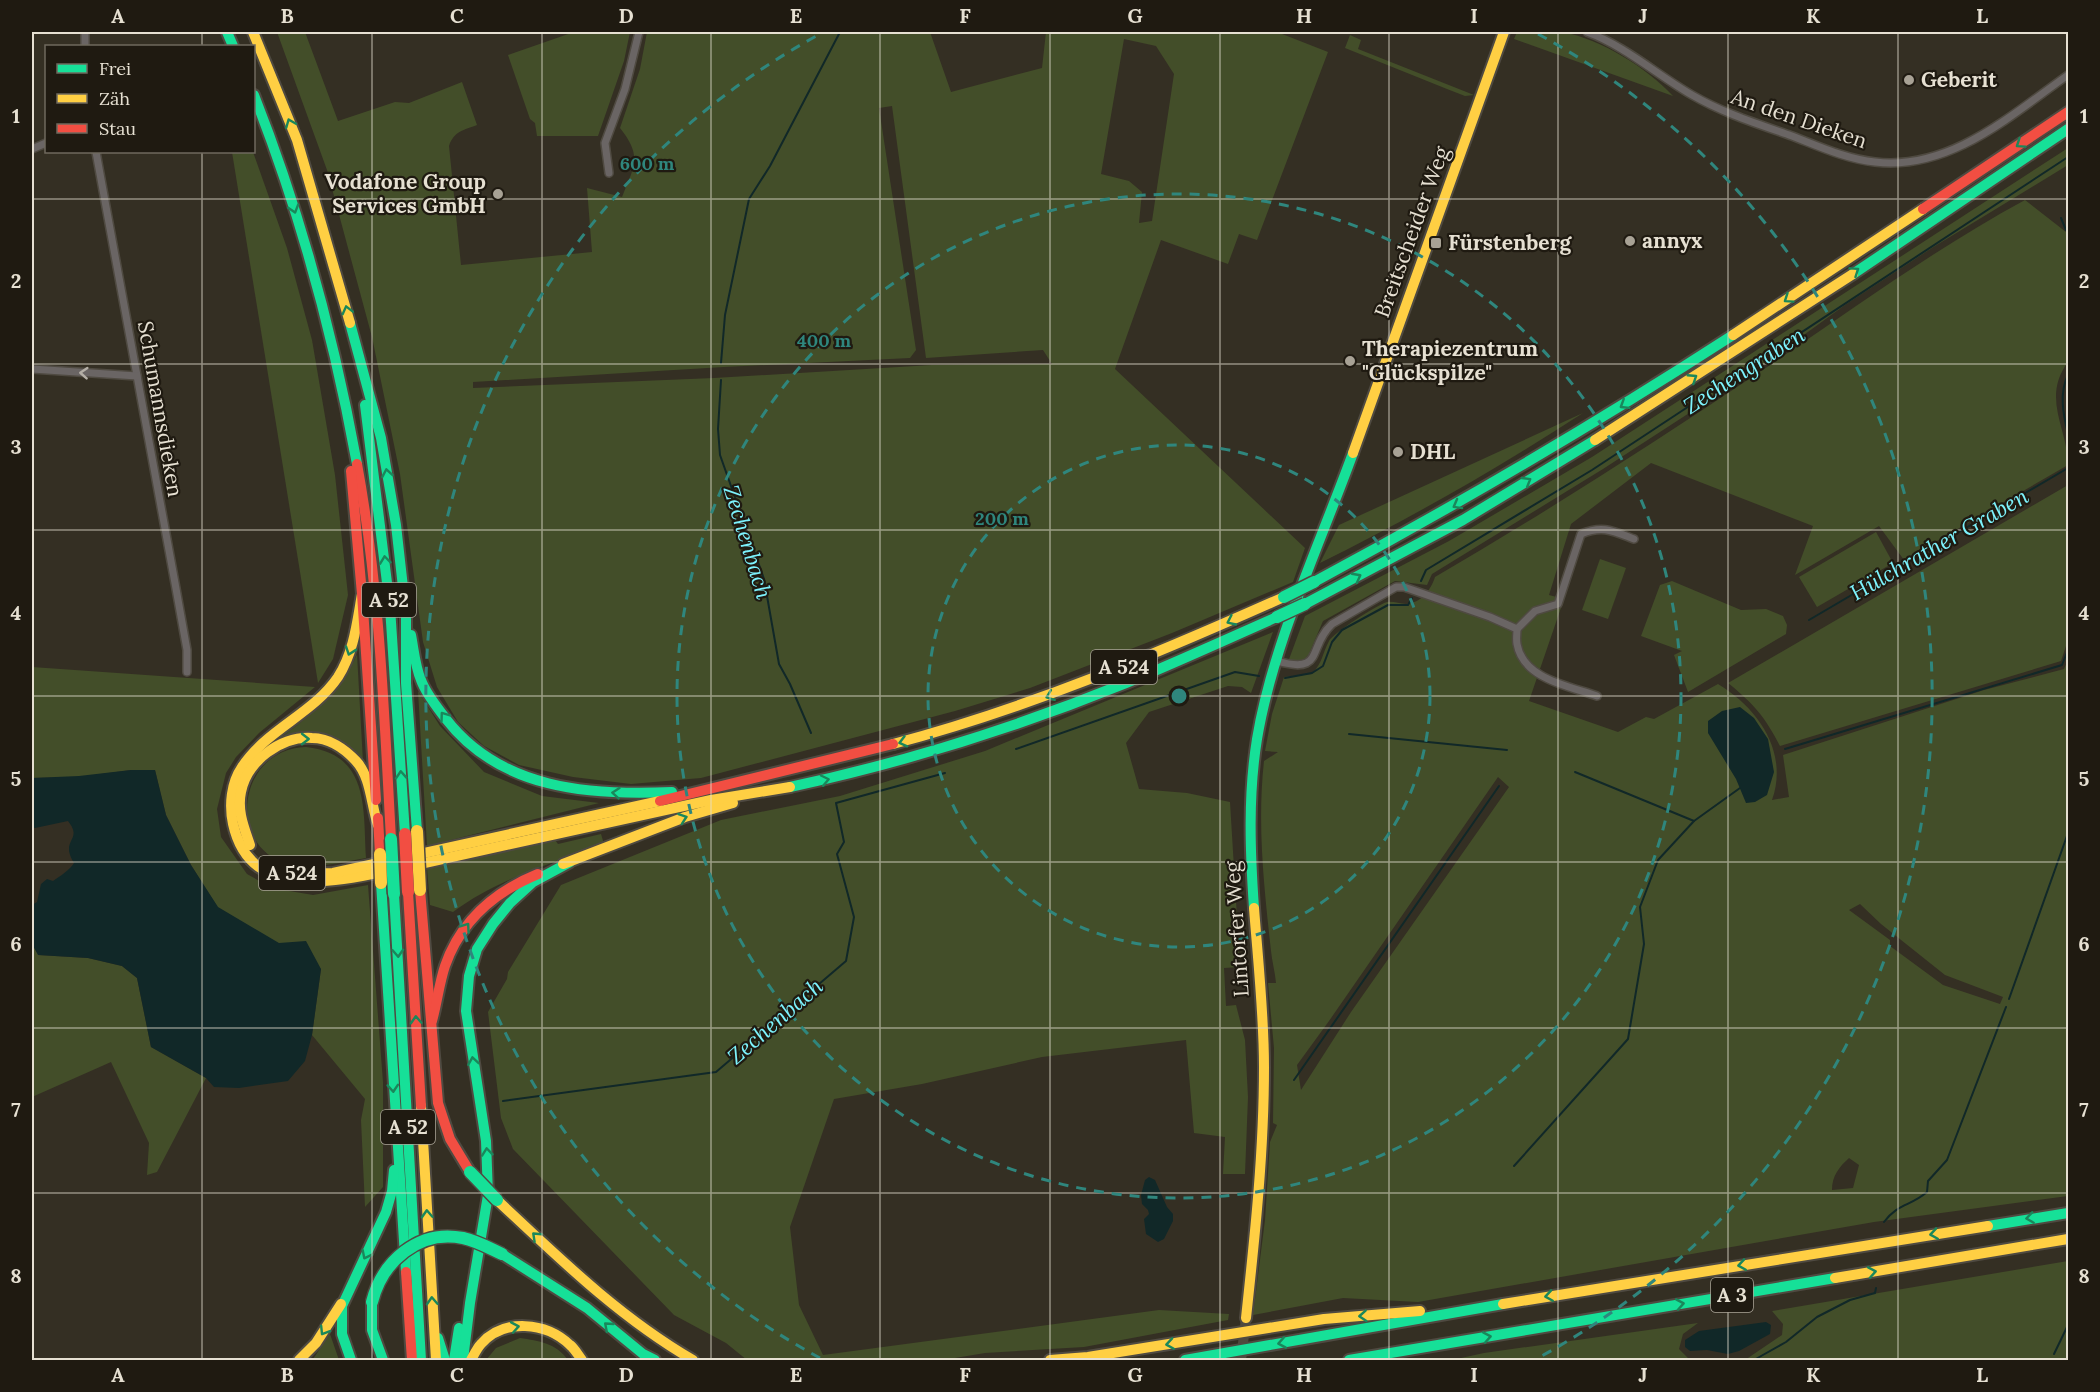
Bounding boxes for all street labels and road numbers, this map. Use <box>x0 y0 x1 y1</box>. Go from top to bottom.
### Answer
street label: An den Dieken <box>1727 82 1871 154</box>
street label: Breitscheider Weg <box>1368 142 1455 321</box>
street label: Schumannsdieken <box>132 319 189 499</box>
road number: A 52 <box>362 583 416 617</box>
road number: A 524 <box>1091 650 1157 684</box>
road number: A 524 <box>259 856 325 890</box>
street label: Lintorfer Weg <box>1218 860 1255 998</box>
road number: A 52 <box>381 1110 435 1144</box>
road number: A 3 <box>1711 1278 1753 1312</box>

